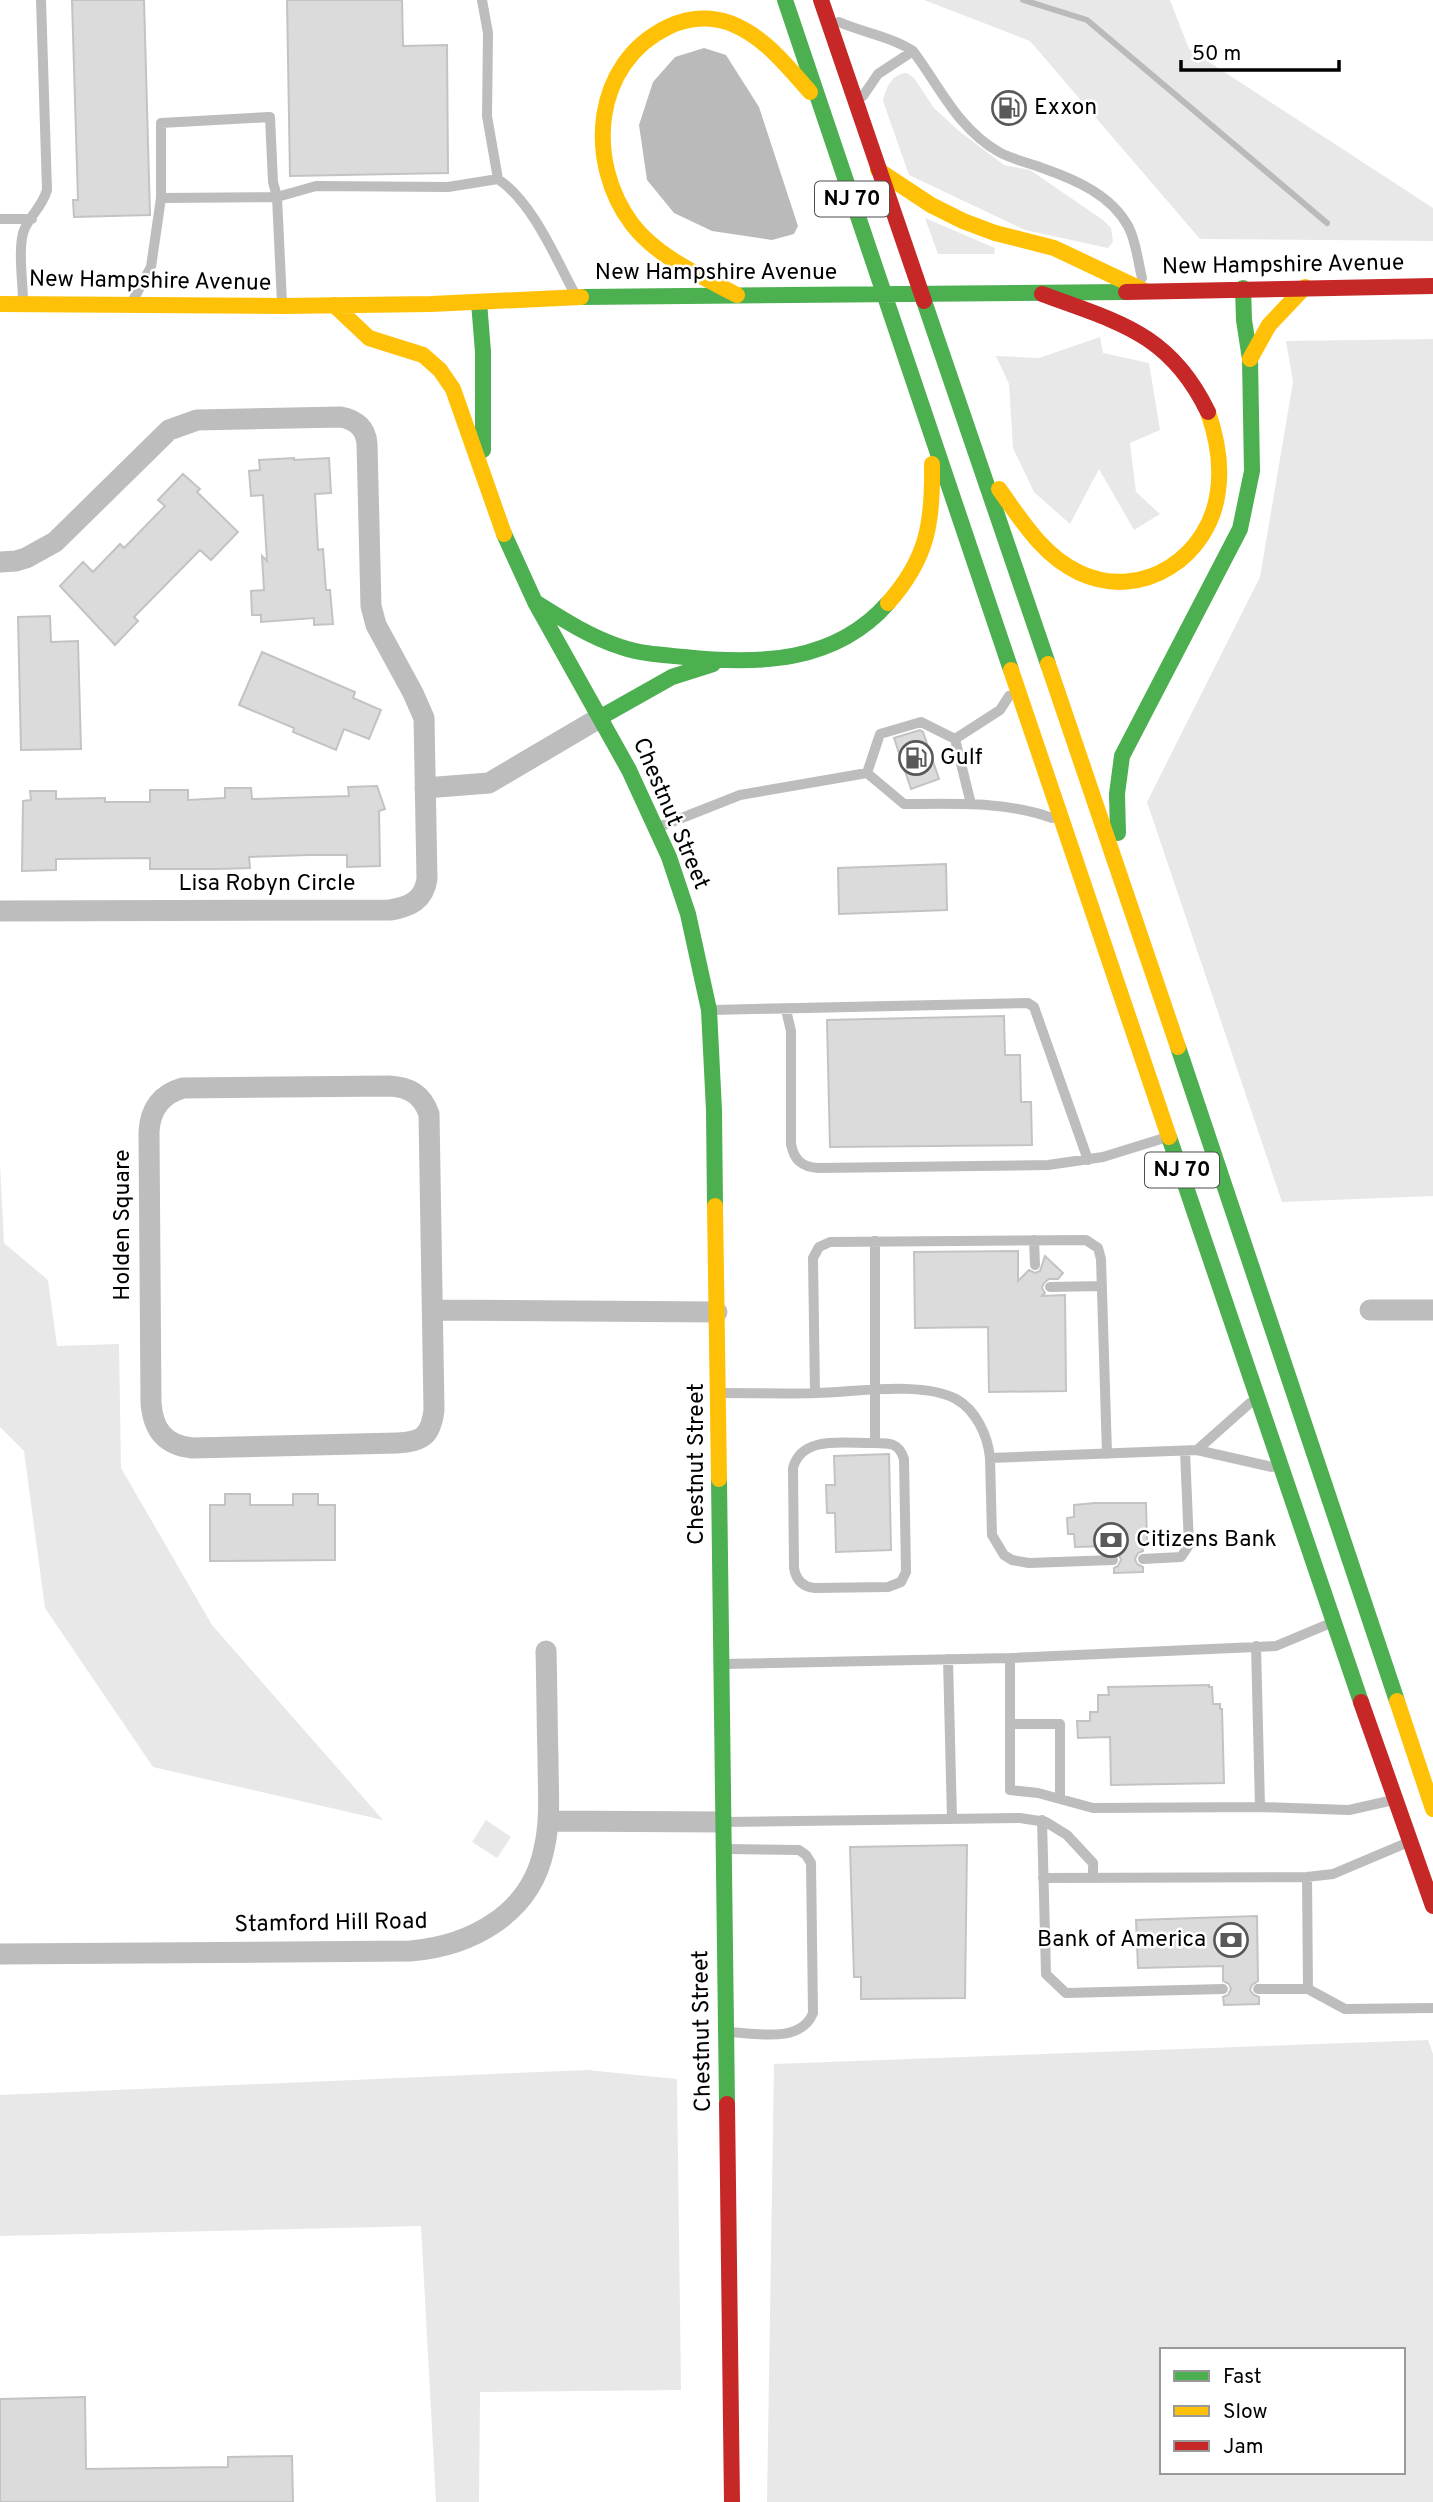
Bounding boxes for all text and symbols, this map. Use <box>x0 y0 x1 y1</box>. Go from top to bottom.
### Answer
scale bar <box>1181 28 1338 72</box>
text: 50 m <box>1192 41 1241 68</box>
fuel station icon: Exxon <box>990 89 1028 127</box>
place label: Exxon <box>1034 94 1097 123</box>
road number: NJ 70 <box>815 182 889 216</box>
street label: New Hampshire Avenue <box>1162 249 1404 283</box>
street label: New Hampshire Avenue <box>595 259 837 288</box>
street label: New Hampshire Avenue <box>29 265 271 299</box>
street label: Chestnut Street <box>625 734 715 894</box>
fuel station icon: Gulf <box>897 739 935 777</box>
place label: Gulf <box>940 744 983 773</box>
street label: Lisa Robyn Circle <box>179 870 355 899</box>
street label: Holden Square <box>109 1149 138 1301</box>
road number: NJ 70 <box>1145 1152 1219 1188</box>
street label: Chestnut Street <box>683 1383 712 1545</box>
bank icon: Citizens Bank <box>1092 1521 1130 1559</box>
place label: Citizens Bank <box>1136 1526 1277 1555</box>
street label: Stamford Hill Road <box>234 1908 428 1940</box>
bank icon: Bank of America <box>1212 1921 1250 1959</box>
place label: Bank of America <box>1037 1926 1206 1955</box>
street label: Chestnut Street <box>687 1950 719 2112</box>
legend <box>1160 2348 1405 2474</box>
text: Fast <box>1223 2364 1262 2391</box>
text: Slow <box>1223 2399 1268 2426</box>
text: Jam <box>1223 2434 1264 2461</box>

